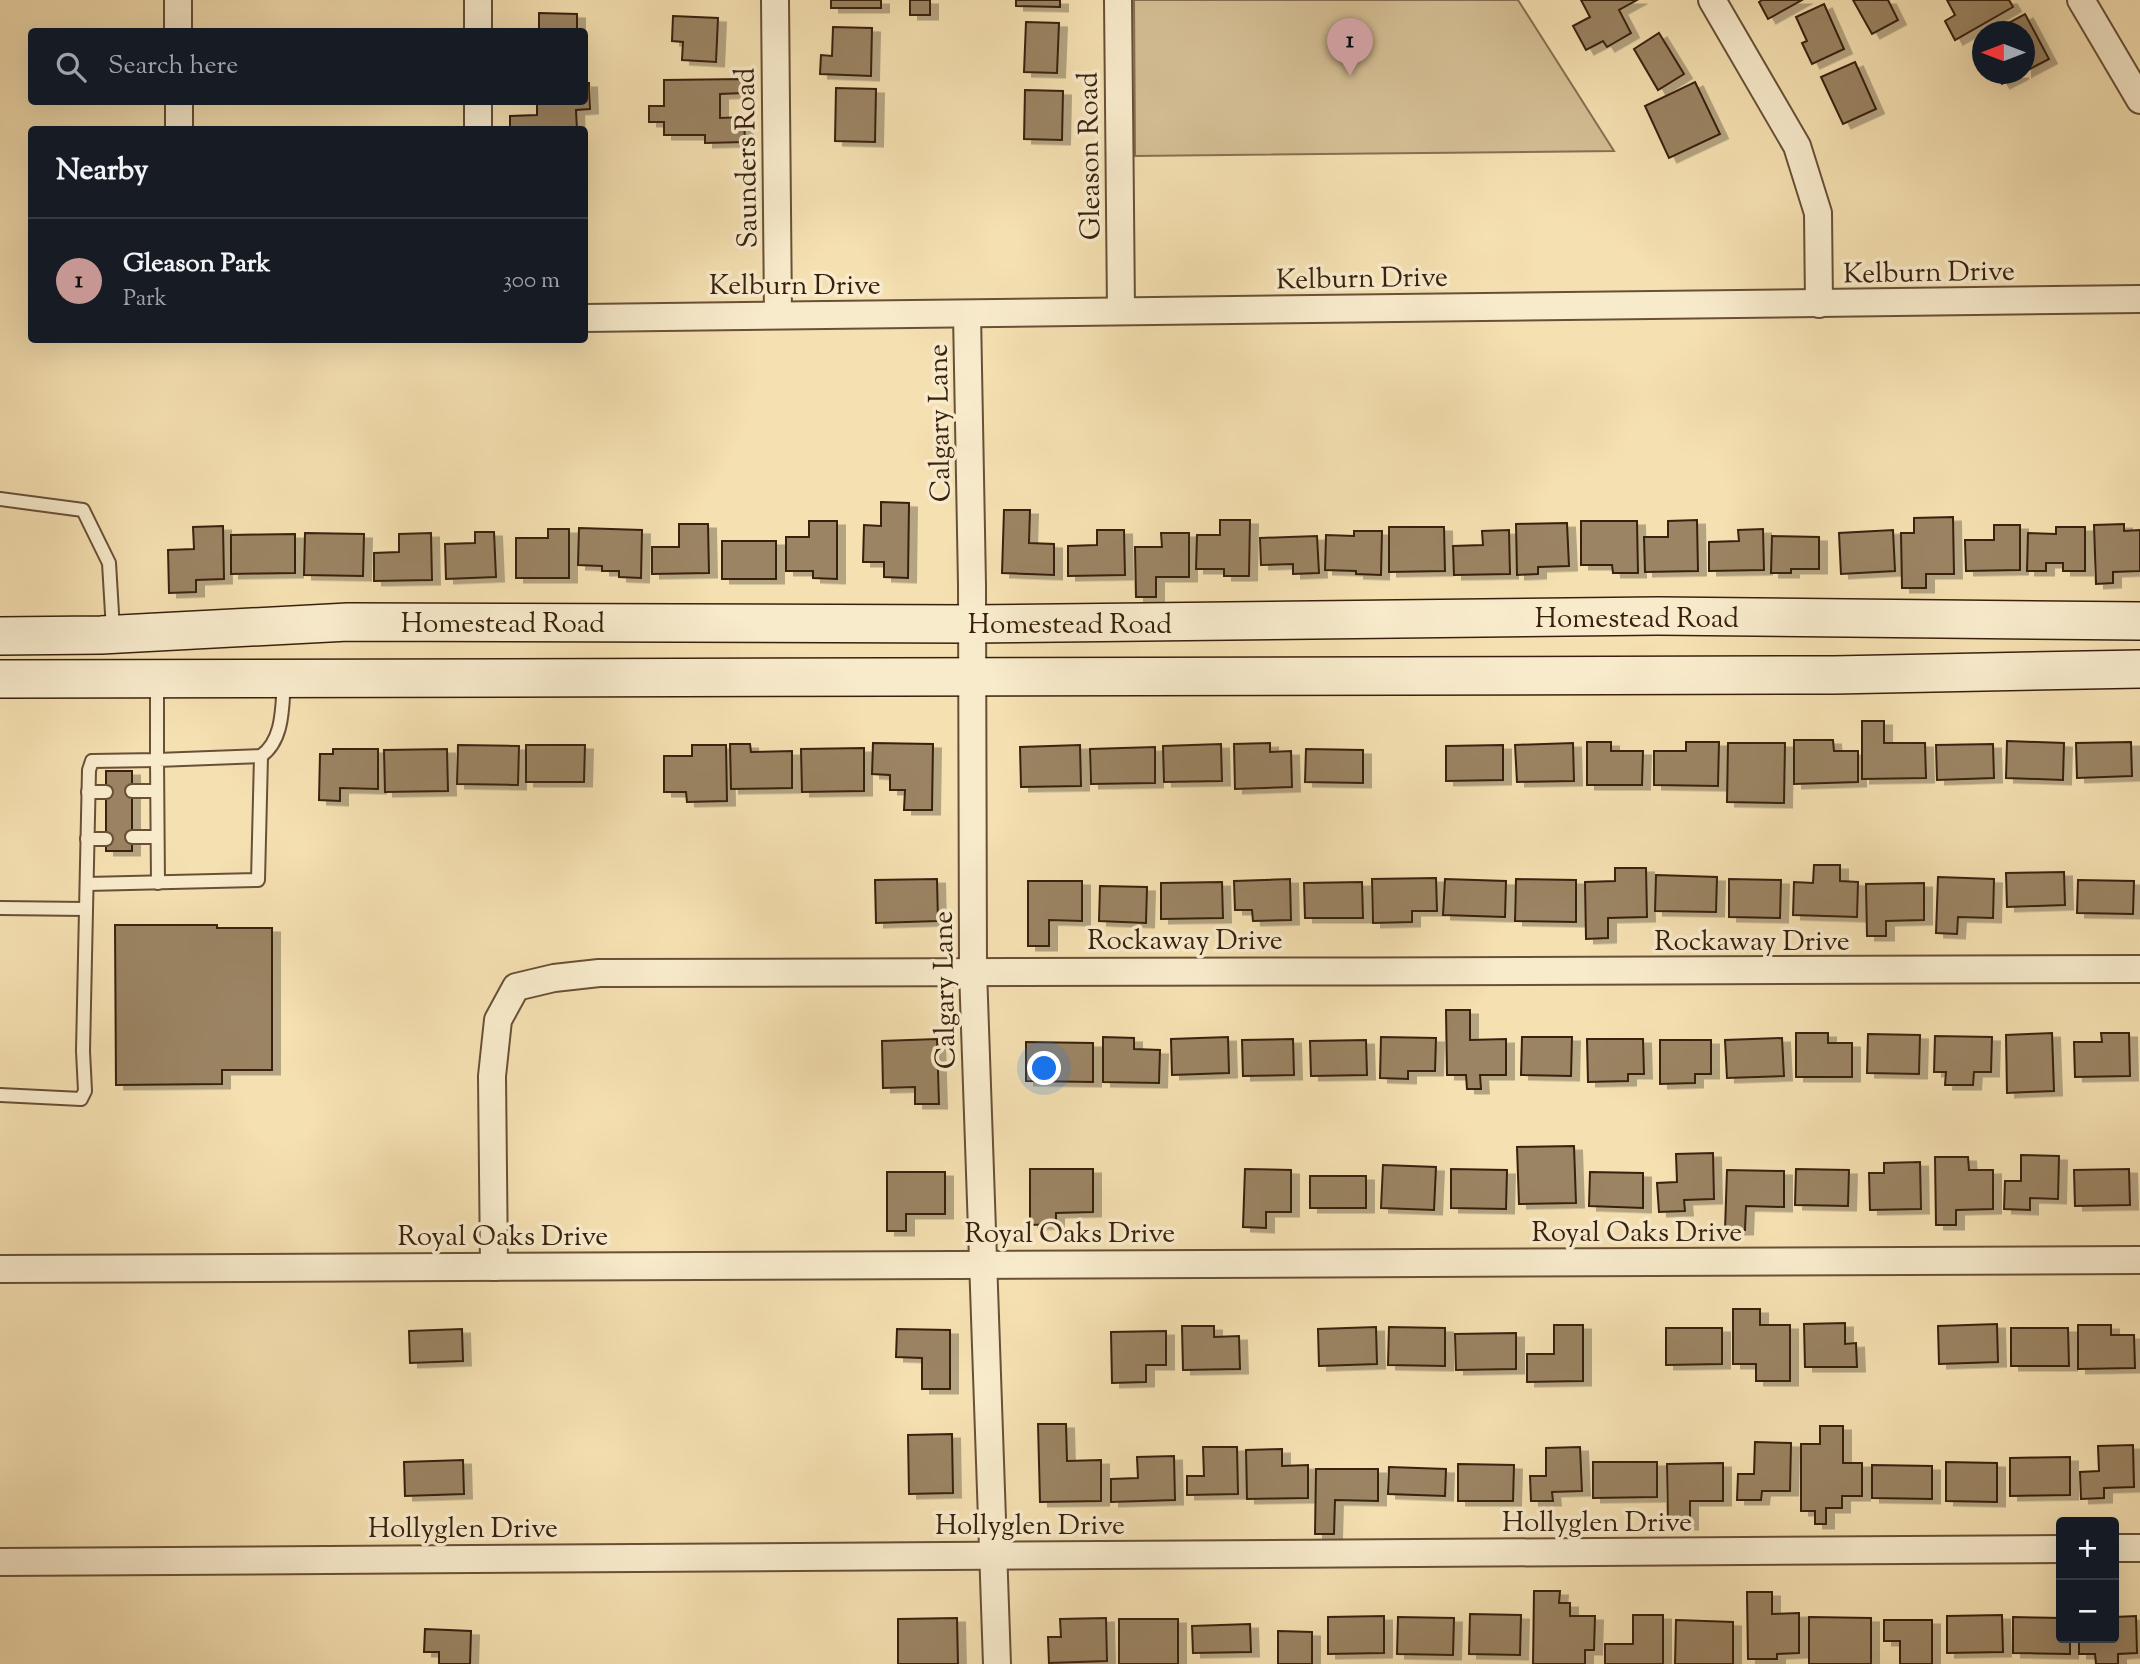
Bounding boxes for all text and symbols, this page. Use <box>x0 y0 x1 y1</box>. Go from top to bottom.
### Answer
pin: 1 <box>1327 18 1373 76</box>
north arrow <box>1972 21 2035 84</box>
search box <box>28 28 588 105</box>
icon: search <box>52 48 90 86</box>
text: Search here <box>108 48 238 85</box>
street label: Saunders Road <box>726 67 770 249</box>
street label: Gleason Road <box>1070 71 1112 240</box>
text: Nearby <box>56 150 148 193</box>
text: Gleason Park <box>123 246 270 283</box>
street label: Kelburn Drive <box>1843 253 2015 295</box>
street label: Kelburn Drive <box>1276 259 1448 301</box>
text: 1 <box>75 265 83 298</box>
text: 300 m <box>503 265 560 298</box>
street label: Kelburn Drive <box>709 267 881 307</box>
text: Park <box>123 283 167 316</box>
street label: Calgary Lane <box>920 343 962 502</box>
street label: Homestead Road <box>1535 600 1739 640</box>
street label: Homestead Road <box>401 605 605 645</box>
street label: Homestead Road <box>968 606 1172 646</box>
street label: Calgary Lane <box>925 910 967 1069</box>
street label: Rockaway Drive <box>1087 922 1283 962</box>
street label: Rockaway Drive <box>1654 923 1850 963</box>
your location <box>1027 1051 1061 1085</box>
street label: Royal Oaks Drive <box>1532 1214 1742 1254</box>
street label: Royal Oaks Drive <box>965 1215 1175 1255</box>
street label: Royal Oaks Drive <box>398 1218 608 1258</box>
street label: Hollyglen Drive <box>1502 1504 1692 1544</box>
street label: Hollyglen Drive <box>935 1507 1125 1547</box>
street label: Hollyglen Drive <box>368 1510 558 1550</box>
map controls <box>2056 1517 2119 1643</box>
button: + <box>2056 1517 2119 1580</box>
button: − <box>2056 1580 2119 1643</box>

